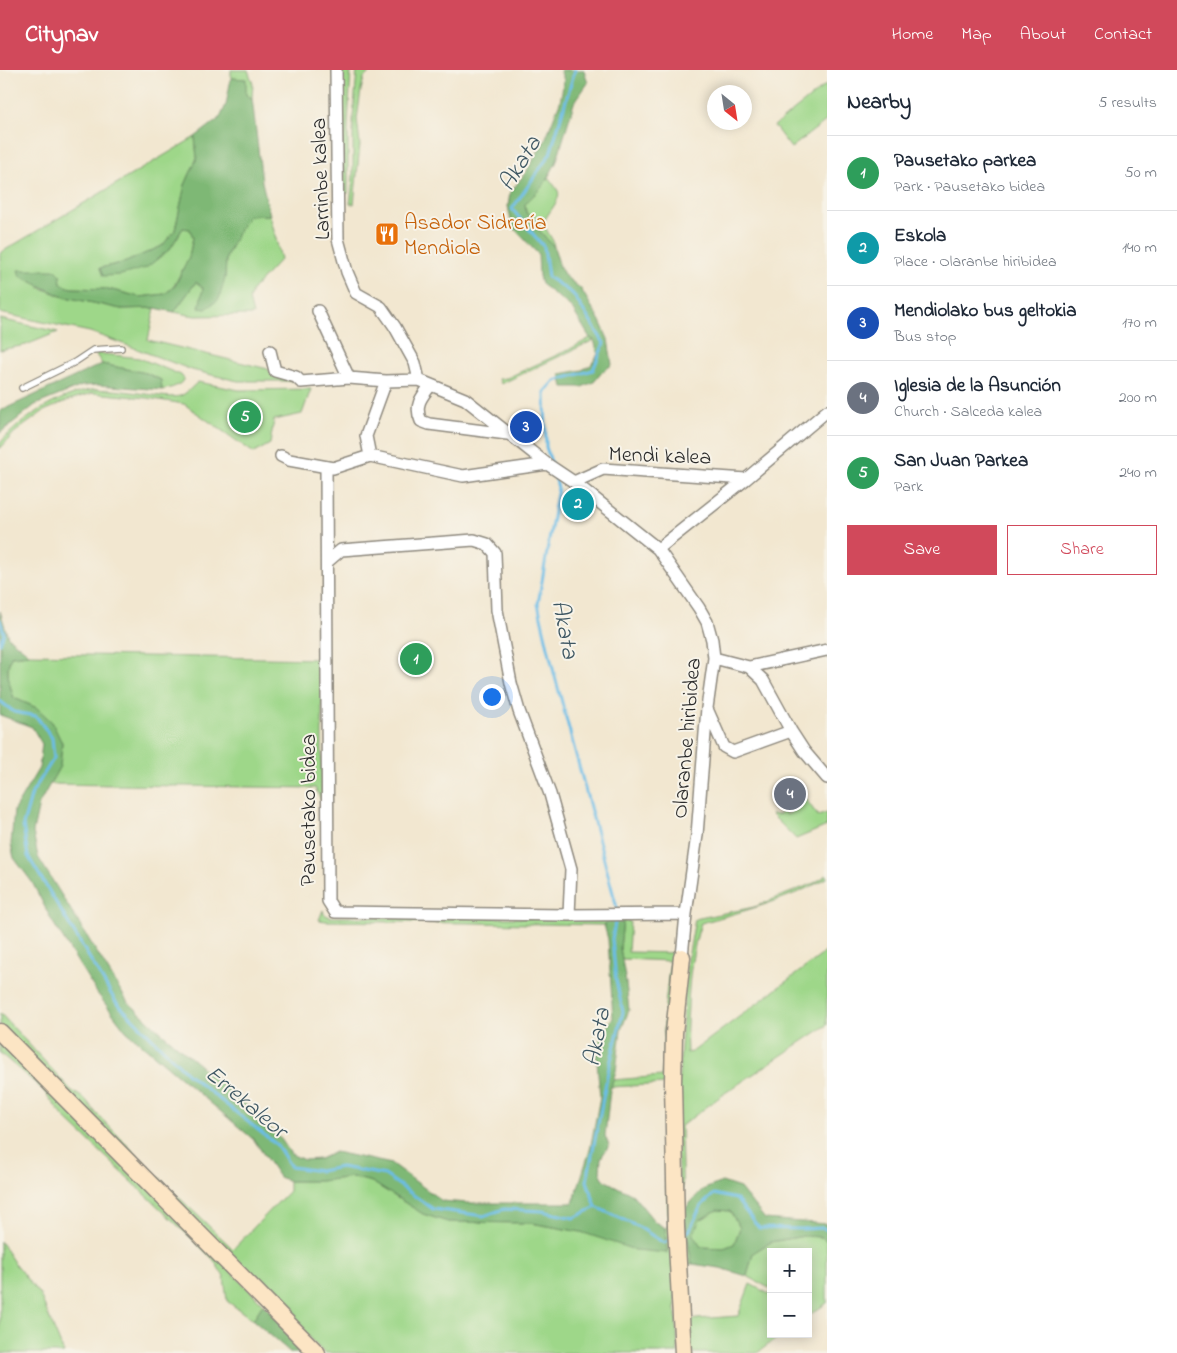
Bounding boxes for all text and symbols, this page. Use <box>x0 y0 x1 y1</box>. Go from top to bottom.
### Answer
text: Citynav <box>25 18 98 53</box>
text: Home <box>892 22 933 48</box>
text: Map <box>961 22 992 48</box>
text: About <box>1020 22 1066 48</box>
text: Contact <box>1094 22 1152 48</box>
north arrow <box>707 85 752 130</box>
text: Nearby <box>847 88 911 118</box>
text: 5 results <box>1098 91 1157 115</box>
street label: Larrinbe kalea <box>304 117 340 241</box>
water label: Akata <box>491 129 552 199</box>
text: Pausetako parkea <box>894 148 1036 175</box>
text: 1 <box>860 161 866 185</box>
text: 50 m <box>1125 161 1157 185</box>
text: Park · Pausetako bidea <box>894 175 1045 199</box>
place label: Asador Sidrería Mendiola <box>404 208 547 265</box>
restaurant icon: Asador Sidrería Mendiola <box>374 221 400 247</box>
text: Eskola <box>894 223 946 250</box>
text: 2 <box>859 236 867 260</box>
text: 140 m <box>1122 236 1157 260</box>
text: Place · Olaranbe hiribidea <box>894 250 1057 274</box>
text: Mendiolako bus geltokia <box>894 298 1076 325</box>
text: 3 <box>860 311 866 335</box>
text: 170 m <box>1122 311 1157 335</box>
text: Bus stop <box>894 325 957 349</box>
text: Iglesia de la Asunción <box>894 373 1061 400</box>
text: 4 <box>860 386 866 410</box>
text: 200 m <box>1119 386 1157 410</box>
pin: 5 <box>229 398 261 436</box>
text: Church · Salceda kalea <box>894 400 1042 424</box>
pin: 3 <box>510 408 542 446</box>
street label: Mendi kalea <box>608 439 712 475</box>
text: San Juan Parkea <box>894 448 1028 475</box>
text: 5 <box>858 461 868 485</box>
text: 240 m <box>1119 461 1157 485</box>
text: Park <box>894 475 923 499</box>
pin: 2 <box>562 485 594 523</box>
button: Save <box>847 525 997 575</box>
button: Share <box>1007 525 1157 575</box>
water label: Akata <box>541 597 587 663</box>
pin: 1 <box>400 640 432 678</box>
street label: Olaranbe hiribidea <box>665 656 711 820</box>
your location <box>479 684 505 710</box>
street label: Pausetako bidea <box>294 734 326 886</box>
pin: 4 <box>774 775 806 813</box>
water label: Akata <box>576 1004 621 1070</box>
water label: Errekaleor <box>196 1058 296 1150</box>
map controls <box>767 1248 812 1338</box>
button: + <box>767 1248 812 1293</box>
button: − <box>767 1293 812 1338</box>

